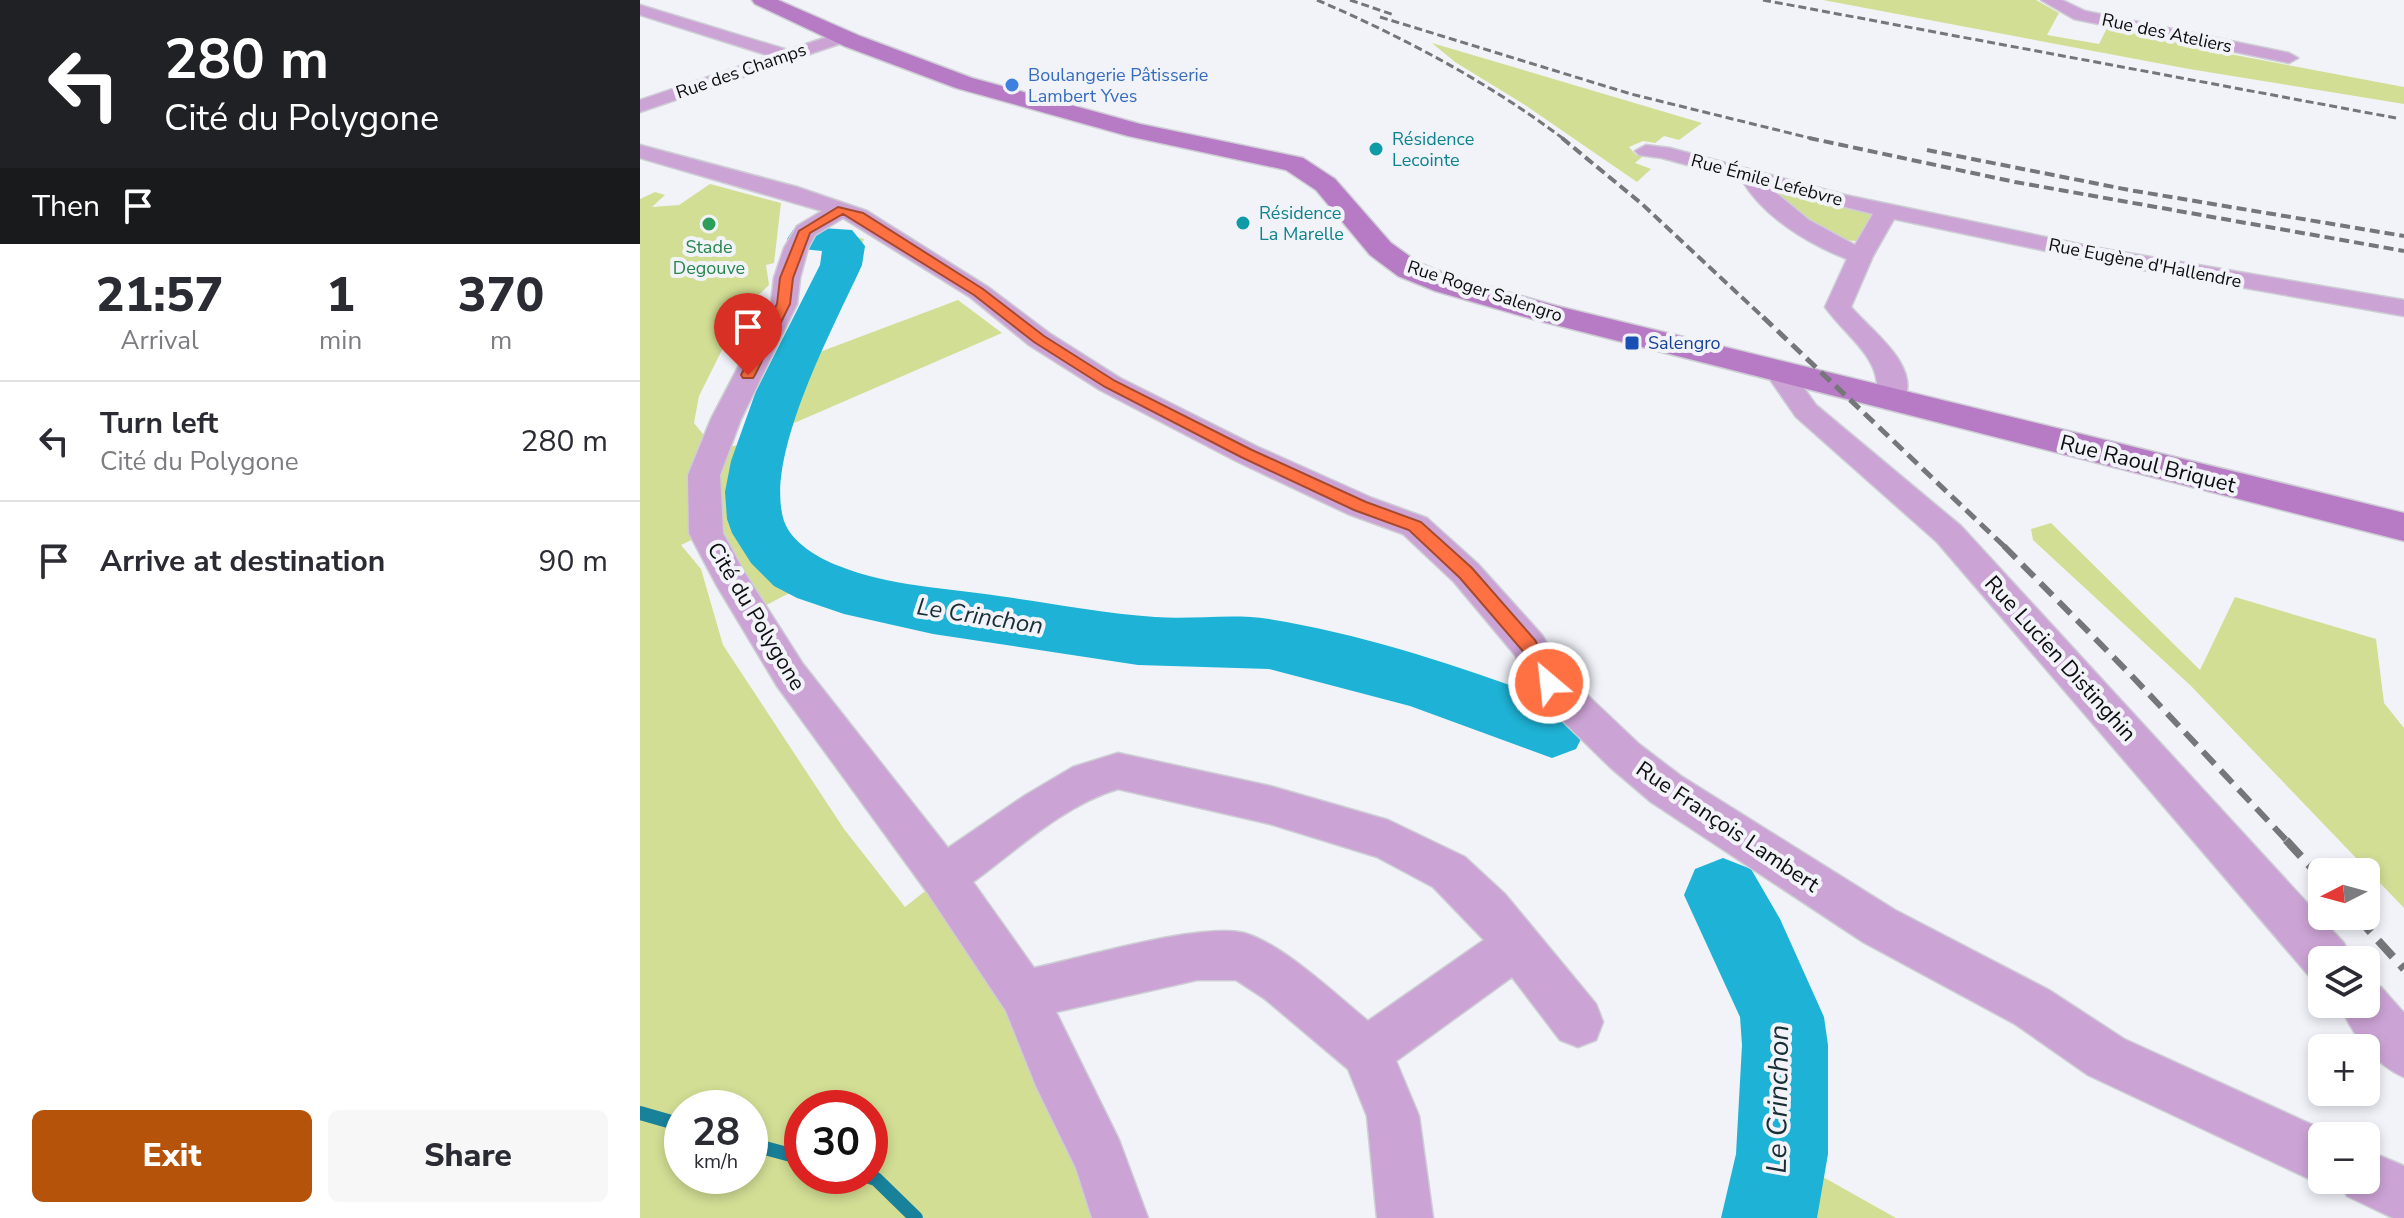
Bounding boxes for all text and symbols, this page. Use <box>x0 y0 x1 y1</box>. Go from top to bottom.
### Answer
street label: Rue des Ateliers <box>2100 7 2234 59</box>
text: 280 m <box>164 21 329 98</box>
icon: left <box>32 32 136 136</box>
street label: Rue des Champs <box>673 37 809 105</box>
place label: Boulangerie Pâtisserie Lambert Yves <box>1028 63 1208 108</box>
marker: Boulangerie Pâtisserie Lambert Yves <box>1003 76 1021 94</box>
text: Cité du Polygone <box>164 94 439 143</box>
place label: Résidence Lecointe <box>1392 127 1474 172</box>
marker: Résidence Lecointe <box>1367 140 1385 158</box>
street label: Rue Émile Lefebvre <box>1689 148 1845 212</box>
icon: arrive <box>116 184 160 228</box>
text: Then <box>32 186 100 227</box>
place label: Résidence La Marelle <box>1259 201 1344 246</box>
marker: Résidence La Marelle <box>1234 214 1252 232</box>
marker: Stade Degouve <box>700 215 718 233</box>
street label: Rue Eugène d'Hallendre <box>2047 233 2243 293</box>
place label: Stade Degouve <box>673 235 745 280</box>
street label: Rue Roger Salengro <box>1404 255 1566 327</box>
text: 21:57 <box>96 262 223 328</box>
text: 1 <box>326 262 355 328</box>
text: 370 <box>458 262 544 328</box>
pin <box>714 293 782 375</box>
icon: arrive <box>726 305 770 349</box>
text: Arrival <box>120 323 199 358</box>
text: min <box>319 323 362 358</box>
text: m <box>490 323 512 358</box>
place label: Salengro <box>1648 331 1721 355</box>
marker: Salengro <box>1623 334 1641 352</box>
text: Turn left <box>100 403 218 444</box>
icon: left <box>32 419 76 463</box>
text: 280 m <box>521 421 608 462</box>
street label: Rue Raoul Briquet <box>2057 428 2239 500</box>
text: Cité du Polygone <box>100 444 299 479</box>
street label: Cité du Polygone <box>700 537 812 696</box>
icon: arrive <box>32 539 76 583</box>
text: Arrive at destination <box>100 541 385 582</box>
text: 90 m <box>539 541 608 582</box>
street label: Rue Lucien Distinghin <box>1978 569 2143 748</box>
water label: Le Crinchon <box>915 590 1045 642</box>
position arrow <box>1507 641 1591 725</box>
street label: Rue François Lambert <box>1630 754 1825 899</box>
north arrow <box>2308 858 2380 930</box>
map controls <box>2308 858 2380 1194</box>
button: layers <box>2308 946 2380 1018</box>
water label: Le Crinchon <box>1758 1024 1798 1174</box>
button: + <box>2308 1034 2380 1106</box>
speed limit sign: 30 <box>784 1090 888 1194</box>
text: 28 <box>692 1105 740 1159</box>
button: Exit <box>32 1110 312 1202</box>
button: Share <box>328 1110 608 1202</box>
button: − <box>2308 1122 2380 1194</box>
text: km/h <box>694 1148 738 1175</box>

